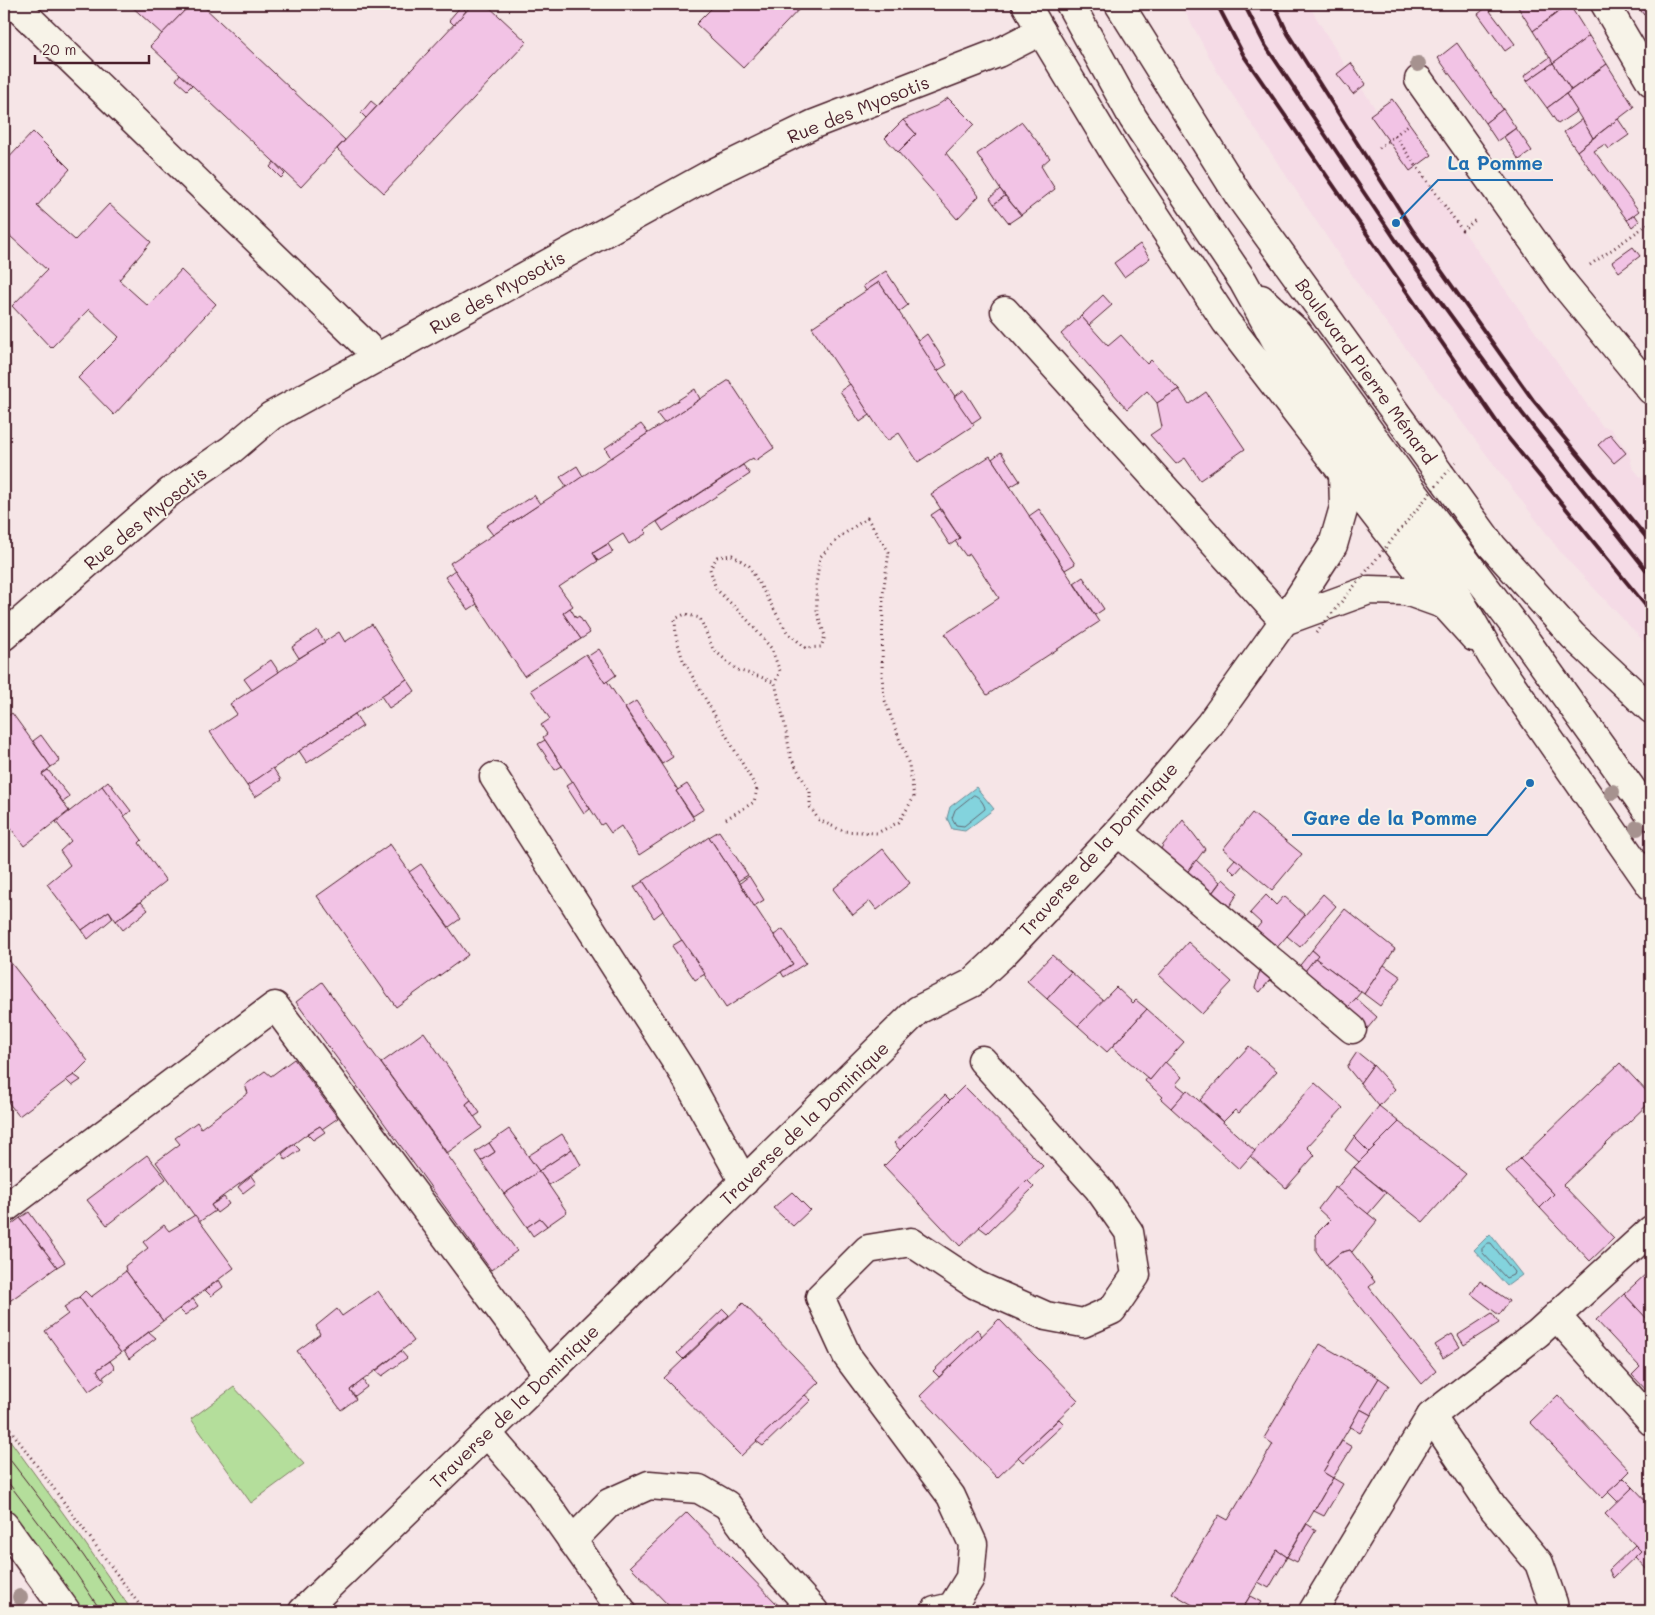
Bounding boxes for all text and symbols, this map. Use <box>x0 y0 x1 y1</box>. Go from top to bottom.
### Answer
scale bar <box>35 32 149 64</box>
text: 20 m <box>42 39 76 59</box>
street label: Rue des Myosotis <box>783 70 933 148</box>
callout: La Pomme <box>1438 146 1553 180</box>
text: La Pomme <box>1447 150 1543 175</box>
street label: Rue des Myosotis <box>425 245 569 339</box>
street label: Boulevard Pierre Ménard <box>1290 273 1442 469</box>
street label: Rue des Myosotis <box>79 461 211 575</box>
street label: Traverse de la Dominique <box>1013 757 1183 941</box>
callout: Gare de la Pomme <box>1292 801 1487 835</box>
text: Gare de la Pomme <box>1303 805 1477 830</box>
street label: Traverse de la Dominique <box>714 1036 894 1210</box>
street label: Traverse de la Dominique <box>424 1319 604 1493</box>

